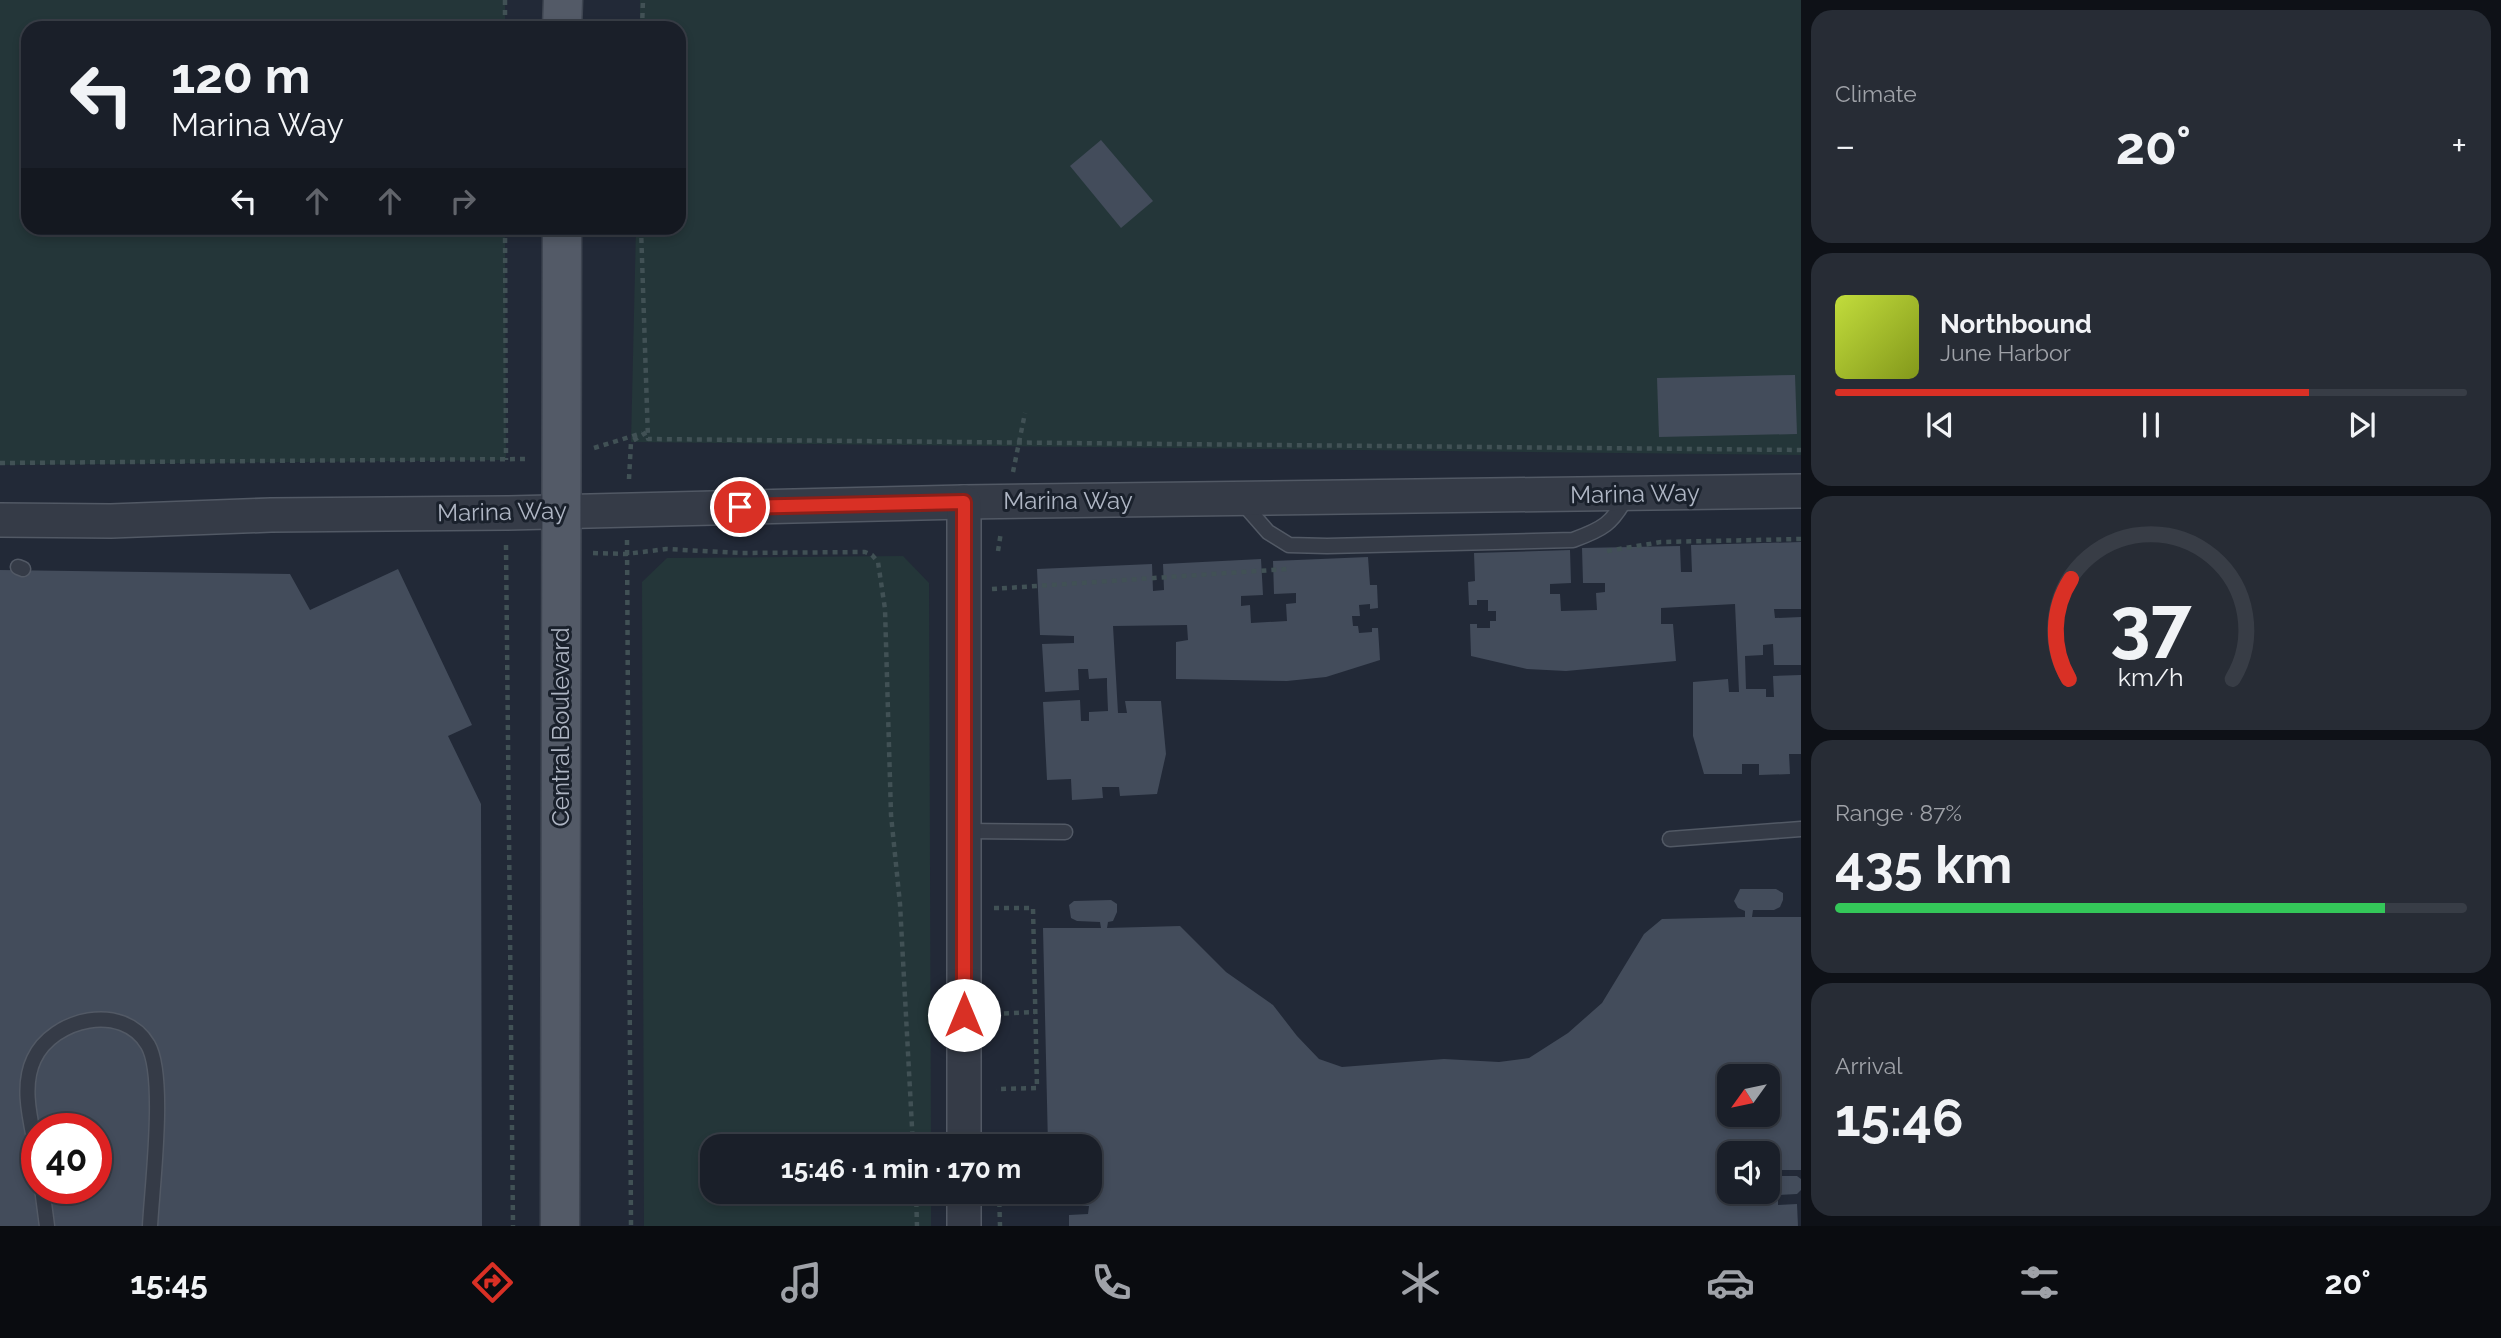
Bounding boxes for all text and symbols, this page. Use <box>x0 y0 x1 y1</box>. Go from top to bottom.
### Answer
text: 120 m <box>171 47 310 104</box>
icon: left <box>56 49 147 140</box>
text: Climate <box>1835 80 1917 107</box>
text: Marina Way <box>171 106 344 143</box>
text: 20° <box>2116 115 2191 176</box>
text: − <box>1835 123 1855 168</box>
text: + <box>2451 123 2467 168</box>
icon: left <box>225 182 263 220</box>
icon: ahead <box>298 182 336 220</box>
icon: ahead <box>371 182 409 220</box>
icon: right <box>444 182 482 220</box>
text: Northbound <box>1940 309 2092 339</box>
text: June Harbor <box>1940 339 2071 366</box>
icon: previous <box>1921 406 1959 444</box>
icon: pause <box>2132 406 2170 444</box>
icon: next <box>2343 406 2381 444</box>
pin <box>710 477 770 537</box>
street label: Marina Way <box>1570 478 1700 509</box>
street label: Marina Way <box>1003 486 1133 515</box>
icon: arrive <box>721 488 759 526</box>
street label: Marina Way <box>437 496 567 527</box>
text: 37 <box>2110 581 2192 666</box>
street label: Central Boulevard <box>546 627 575 827</box>
text: km/h <box>2118 662 2184 692</box>
text: Range · 87% <box>1835 799 1962 826</box>
text: 435 km <box>1835 834 2012 895</box>
position arrow <box>927 978 1001 1052</box>
text: Arrival <box>1835 1052 1902 1079</box>
north arrow <box>1717 1064 1780 1127</box>
map controls <box>1717 1064 1780 1204</box>
text: 15:46 <box>1835 1087 1964 1148</box>
speed limit sign: 40 <box>21 1113 112 1204</box>
button: sound <box>1717 1141 1780 1204</box>
text: 15:46 · 1 min · 170 m <box>781 1154 1021 1184</box>
icon: directions <box>468 1258 517 1307</box>
icon: music <box>777 1258 826 1307</box>
icon: phone <box>1087 1258 1136 1307</box>
icon: climate <box>1396 1258 1445 1307</box>
icon: car <box>1706 1258 1755 1307</box>
icon: filters <box>2015 1258 2064 1307</box>
text: 15:45 <box>130 1264 208 1301</box>
text: 20° <box>2324 1264 2371 1301</box>

